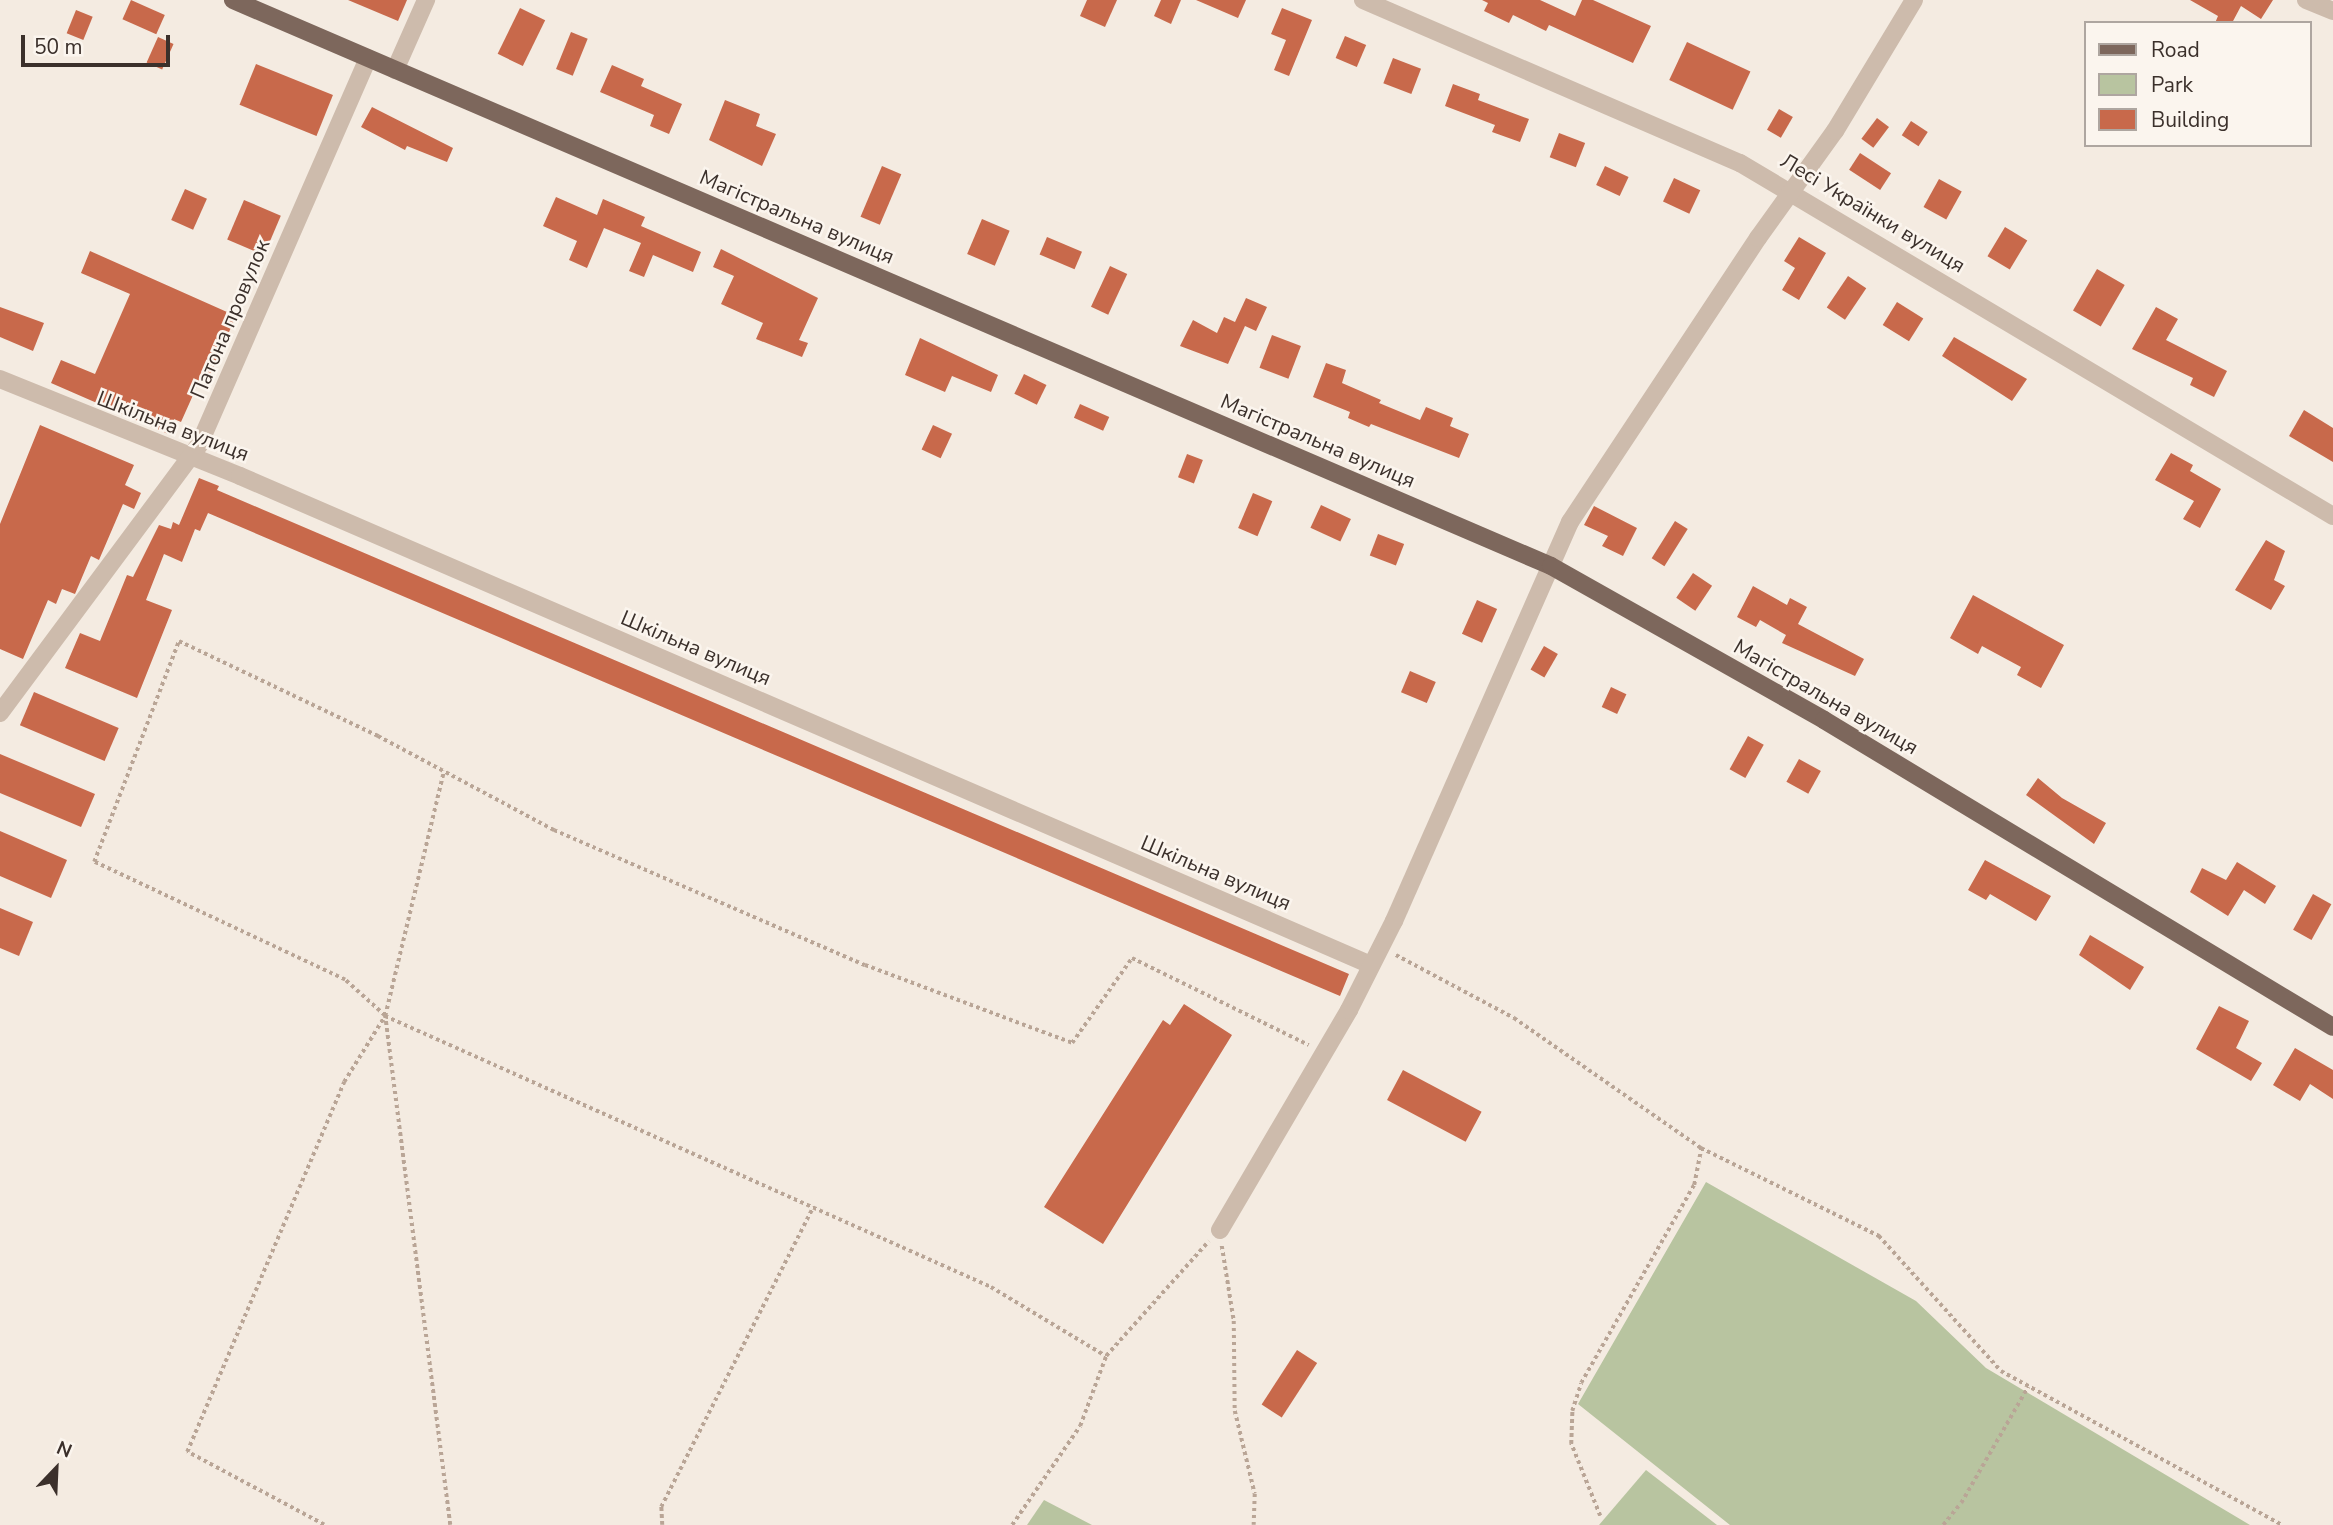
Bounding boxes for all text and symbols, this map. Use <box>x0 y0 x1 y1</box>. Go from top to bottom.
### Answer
scale bar <box>24 21 173 65</box>
legend <box>2084 21 2312 147</box>
text: 50 m <box>34 33 83 61</box>
text: Road <box>2151 36 2200 64</box>
text: Park <box>2151 71 2193 99</box>
text: Building <box>2151 106 2229 134</box>
street label: Лесі Українки вулиця <box>1776 148 1970 278</box>
street label: Магістральна вулиця <box>696 165 898 269</box>
street label: Патона провулок <box>185 235 275 403</box>
street label: Шкільна вулиця <box>93 385 253 467</box>
street label: Магістральна вулиця <box>1217 389 1419 493</box>
street label: Шкільна вулиця <box>617 605 775 691</box>
street label: Магістральна вулиця <box>1729 634 1923 760</box>
street label: Шкільна вулиця <box>1137 830 1295 916</box>
north arrow <box>21 1434 91 1504</box>
text: N <box>53 1435 76 1464</box>

